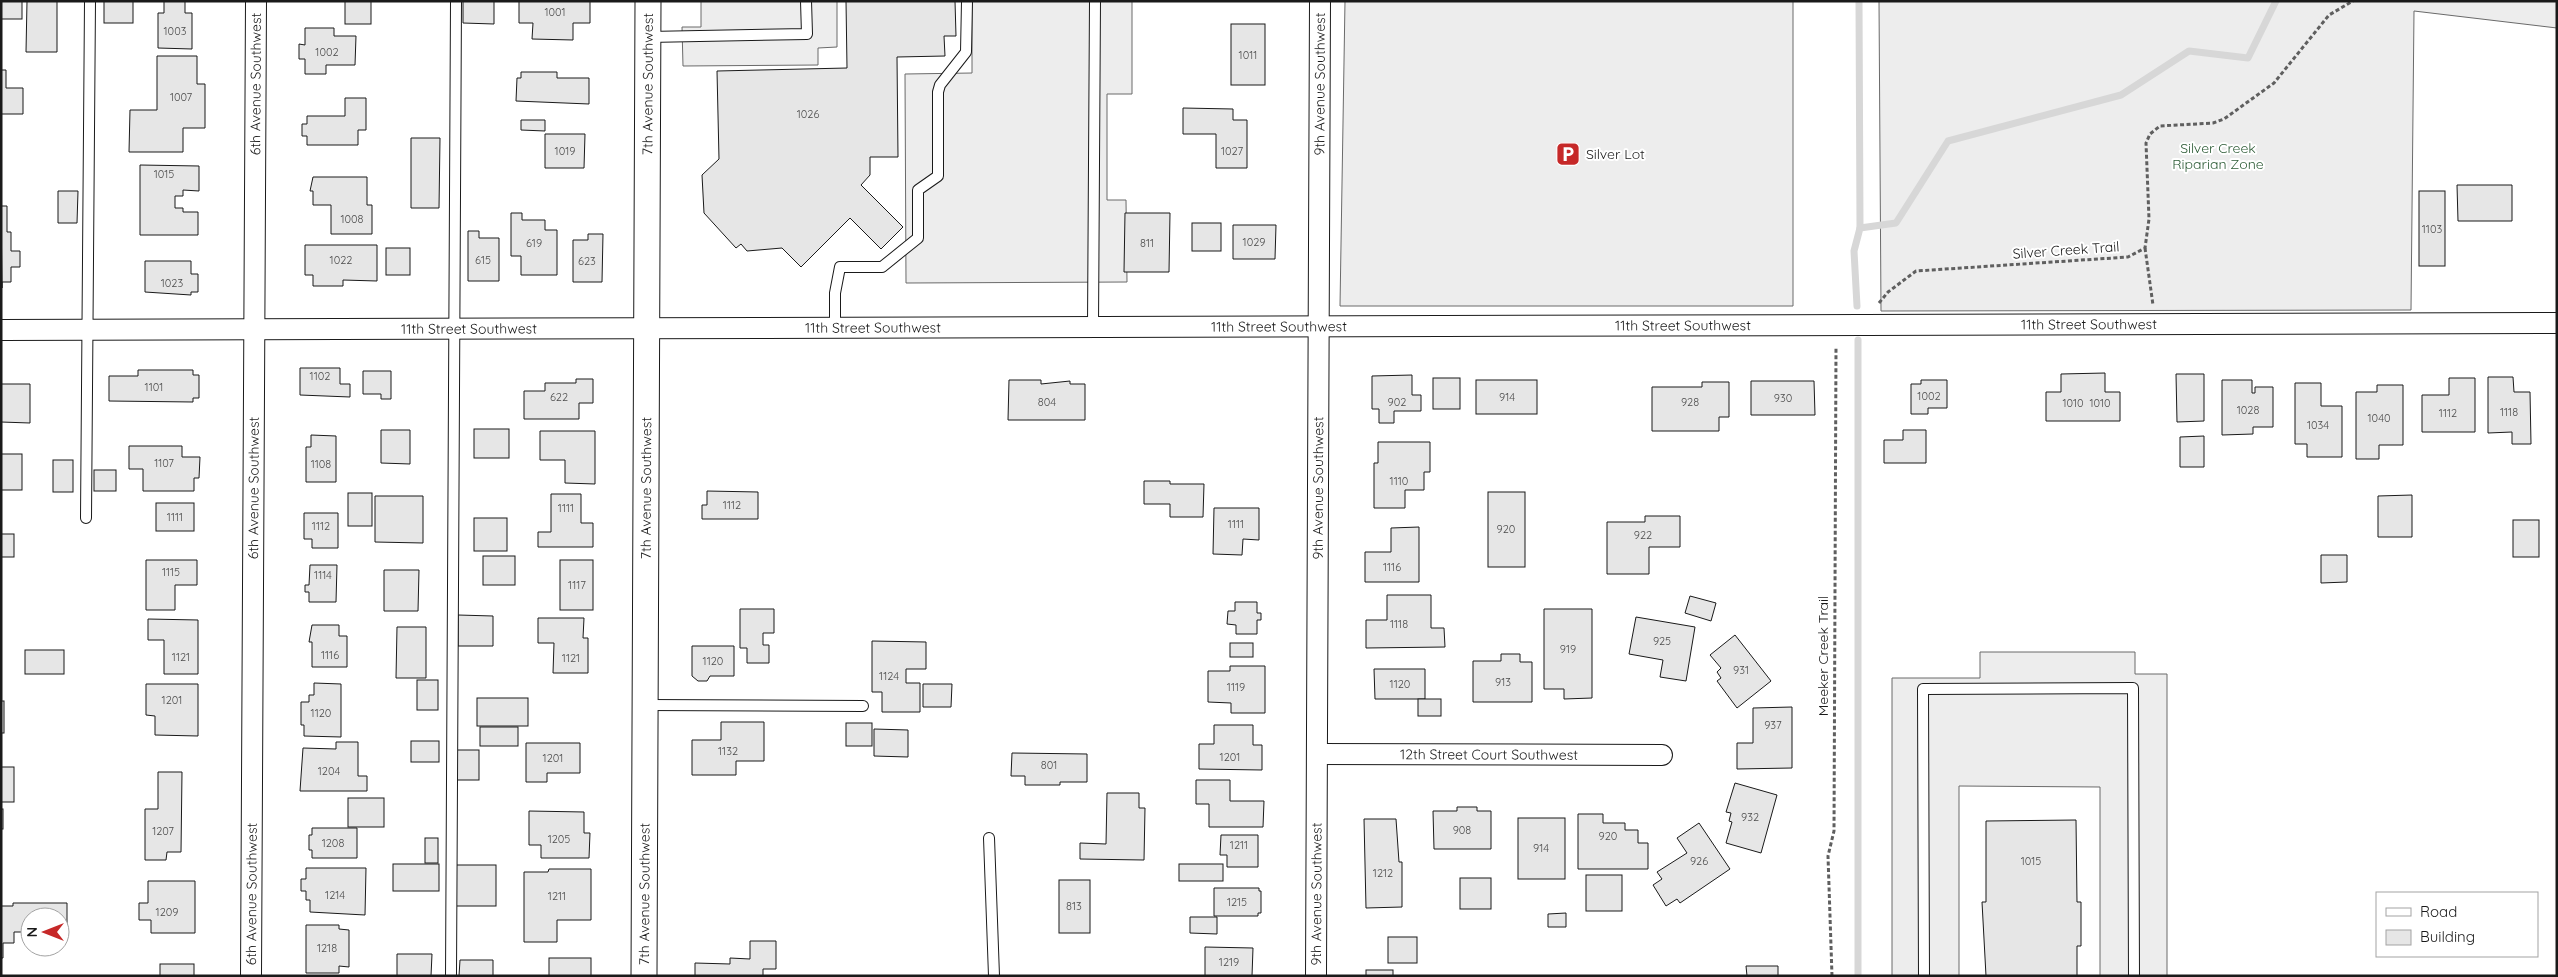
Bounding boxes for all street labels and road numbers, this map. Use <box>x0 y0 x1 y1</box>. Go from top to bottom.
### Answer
street label: 6th Avenue Southwest <box>246 12 265 155</box>
street label: 9th Avenue Southwest <box>1310 12 1329 155</box>
street label: 7th Avenue Southwest <box>638 13 657 155</box>
street label: Silver Creek Trail <box>2012 237 2120 263</box>
street label: 11th Street Southwest <box>2021 315 2157 333</box>
street label: 11th Street Southwest <box>1615 316 1751 335</box>
street label: 11th Street Southwest <box>1211 317 1347 336</box>
street label: 11th Street Southwest <box>805 318 941 337</box>
street label: 11th Street Southwest <box>401 320 537 338</box>
street label: 6th Avenue Southwest <box>244 416 263 559</box>
street label: 9th Avenue Southwest <box>1309 416 1327 559</box>
street label: 7th Avenue Southwest <box>637 417 655 559</box>
street label: Meeker Creek Trail <box>1814 596 1832 716</box>
street label: 12th Street Court Southwest <box>1400 745 1578 764</box>
street label: 6th Avenue Southwest <box>242 822 261 965</box>
street label: 9th Avenue Southwest <box>1307 822 1326 965</box>
street label: 7th Avenue Southwest <box>635 823 654 965</box>

